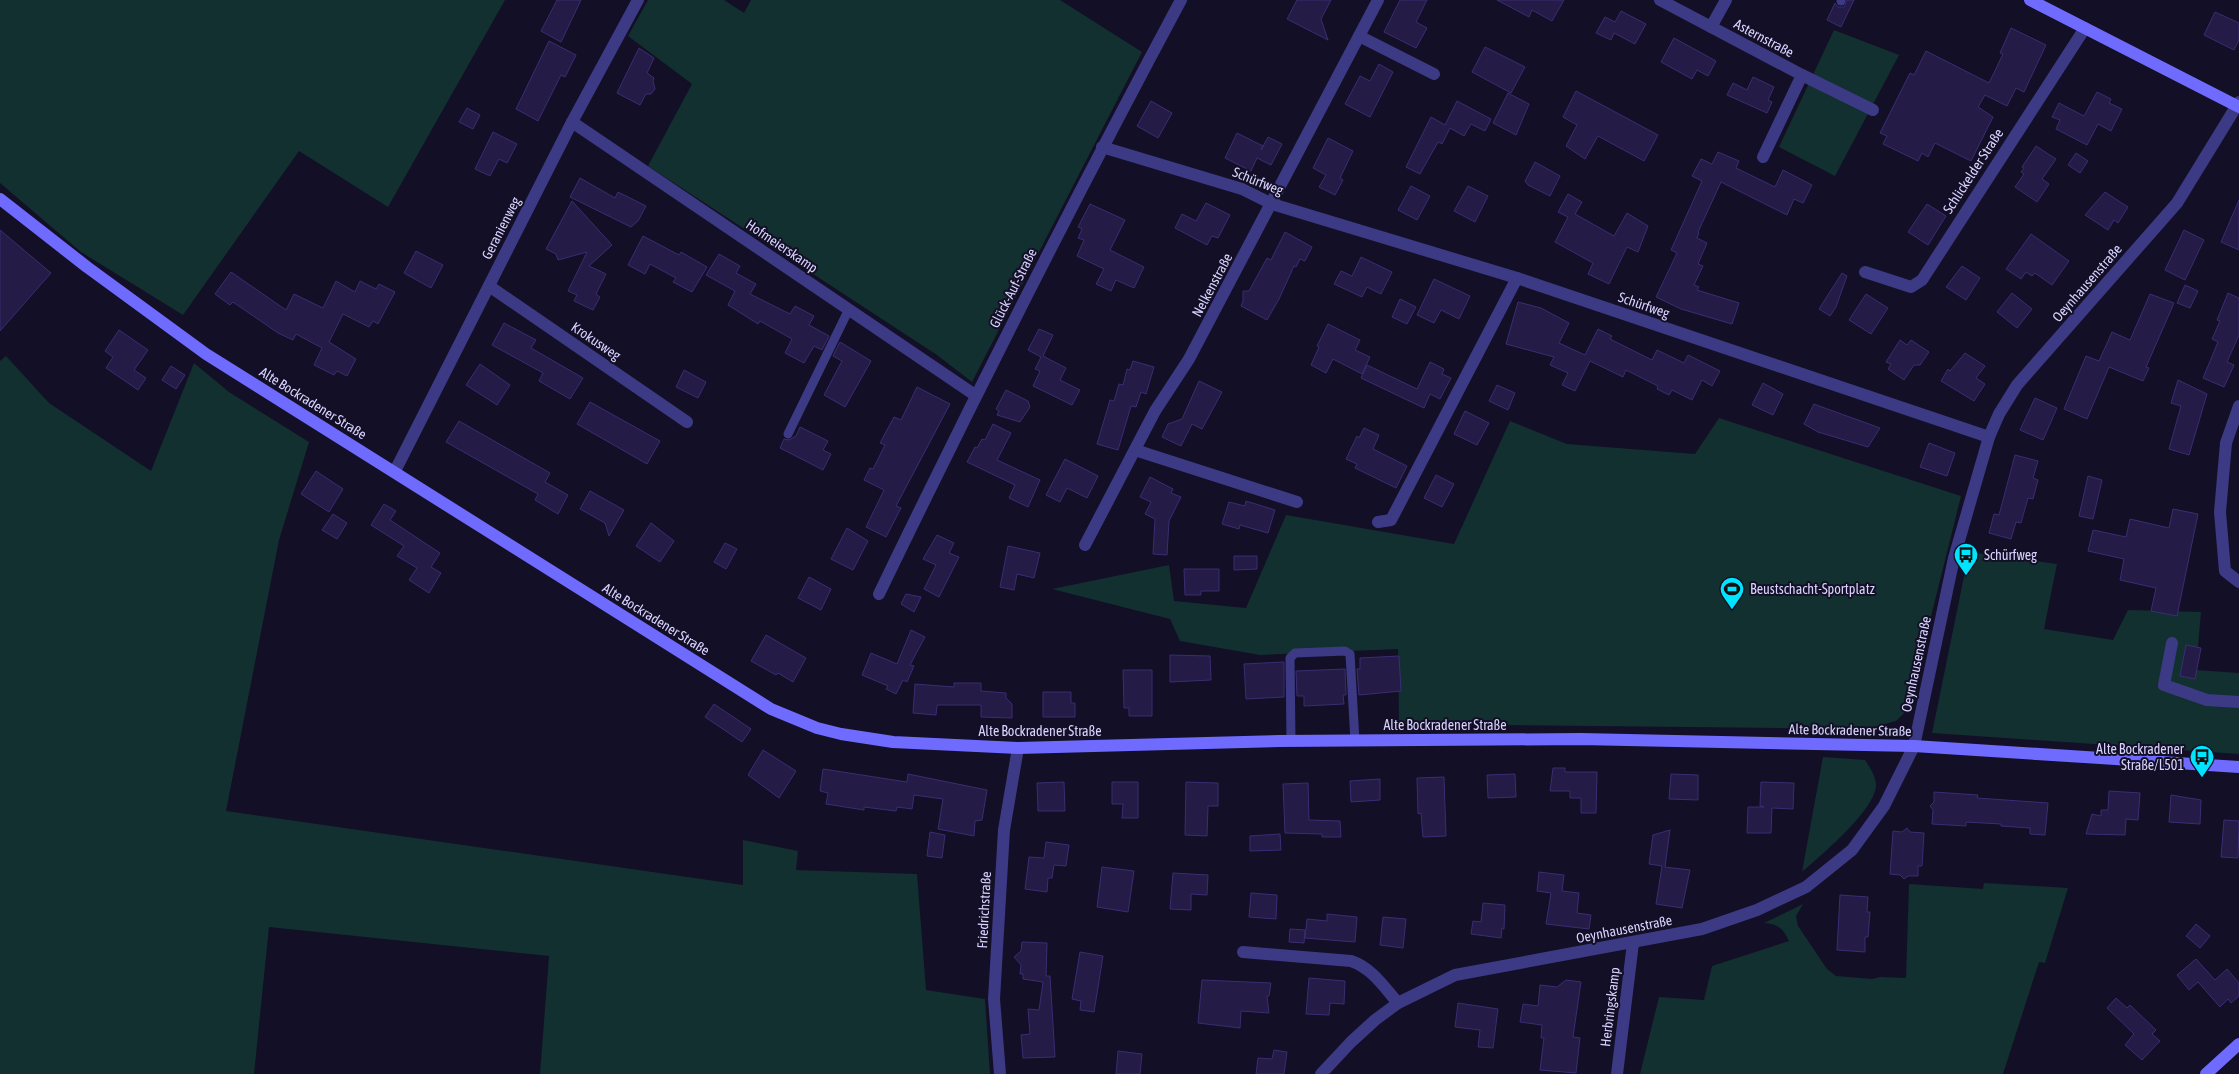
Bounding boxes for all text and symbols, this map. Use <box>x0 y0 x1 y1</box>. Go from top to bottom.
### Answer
street label: Asternstraße <box>1731 16 1797 60</box>
street label: Schlickelder Straße <box>1940 126 2006 216</box>
street label: Schürfweg <box>1230 164 1286 198</box>
street label: Geranienweg <box>478 194 524 262</box>
street label: Hofmeierskamp <box>743 216 821 276</box>
street label: Oeynhausenstraße <box>2049 241 2125 325</box>
street label: Glück-Auf-Straße <box>986 246 1040 330</box>
street label: Nelkenstraße <box>1189 251 1235 319</box>
street label: Schürfweg <box>1616 289 1672 321</box>
street label: Krokusweg <box>568 319 624 363</box>
street label: Alte Bockradener Straße <box>257 364 369 442</box>
bus stop icon: Schürfweg <box>1953 542 1979 576</box>
place label: Schürfweg <box>1984 547 2037 563</box>
sports icon: Beustschacht-Sportplatz <box>1719 576 1745 610</box>
street label: Alte Bockradener Straße <box>600 580 712 658</box>
place label: Beustschacht-Sportplatz <box>1750 581 1875 597</box>
street label: Oeynhausenstraße <box>1898 615 1934 713</box>
street label: Alte Bockradener Straße <box>1383 717 1507 733</box>
street label: Alte Bockradener Straße <box>1788 721 1912 739</box>
street label: Alte Bockradener Straße <box>978 723 1102 739</box>
place label: Alte Bockradener Straße/L501 <box>2096 741 2185 773</box>
bus stop icon: Alte Bockradener Straße/L501 <box>2189 744 2215 778</box>
street label: Friedrichstraße <box>974 871 994 949</box>
street label: Oeynhausenstraße <box>1575 912 1673 946</box>
street label: Herbringskamp <box>1597 966 1623 1048</box>

